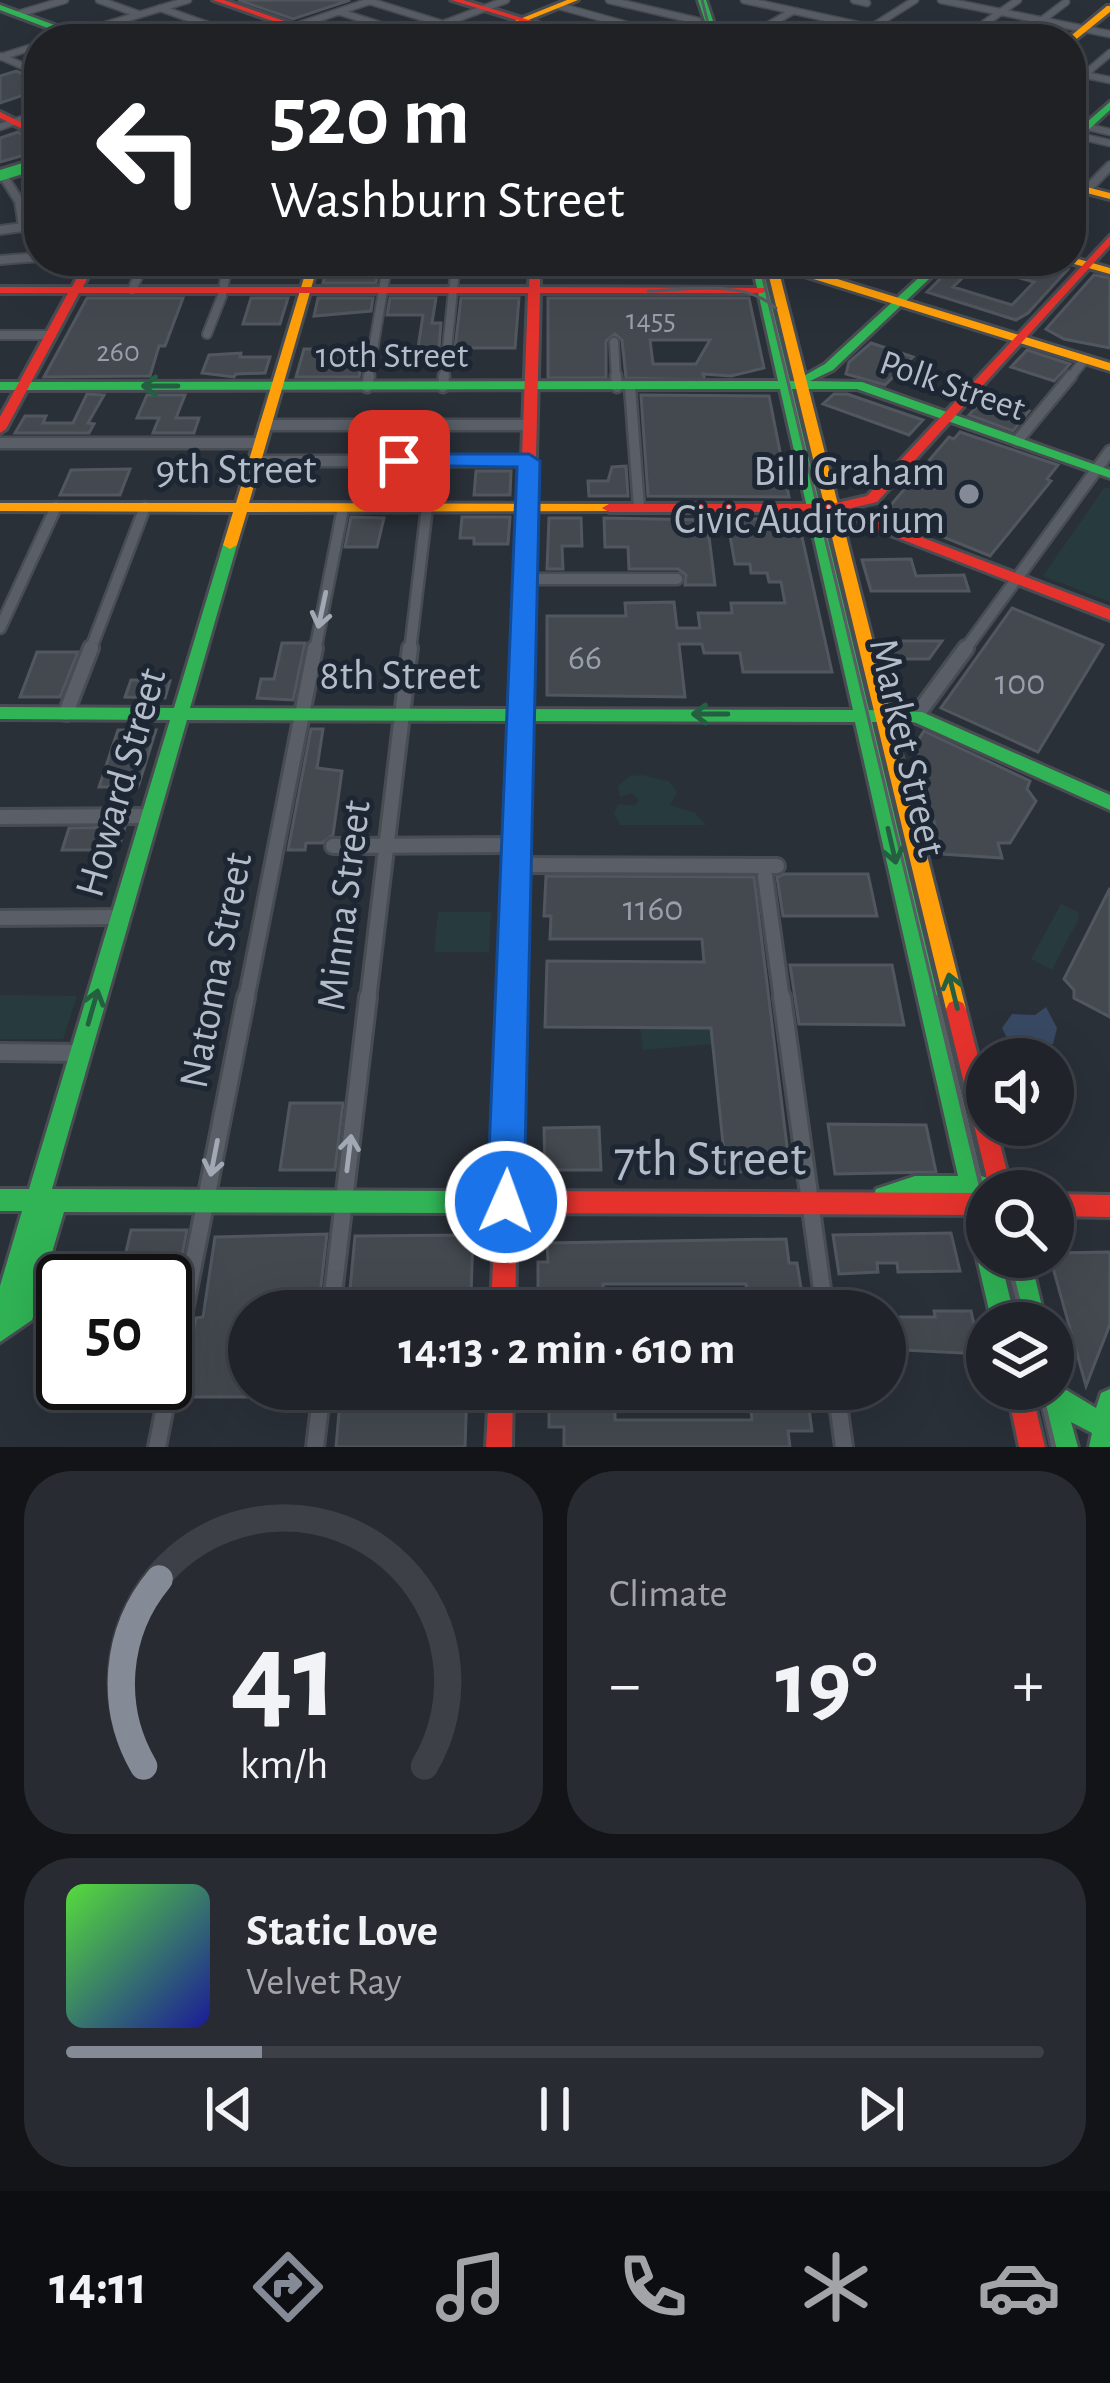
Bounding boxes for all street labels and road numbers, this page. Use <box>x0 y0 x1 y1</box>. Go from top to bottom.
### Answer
street label: 10th Street <box>316 338 469 374</box>
street label: Polk Street <box>875 344 1030 428</box>
street label: 9th Street <box>156 449 316 491</box>
street label: Market Street <box>862 634 953 861</box>
street label: 8th Street <box>320 655 480 697</box>
street label: Howard Street <box>68 664 174 902</box>
street label: Minna Street <box>310 798 378 1013</box>
street label: Natoma Street <box>173 849 259 1092</box>
street label: 7th Street <box>614 1134 806 1185</box>

